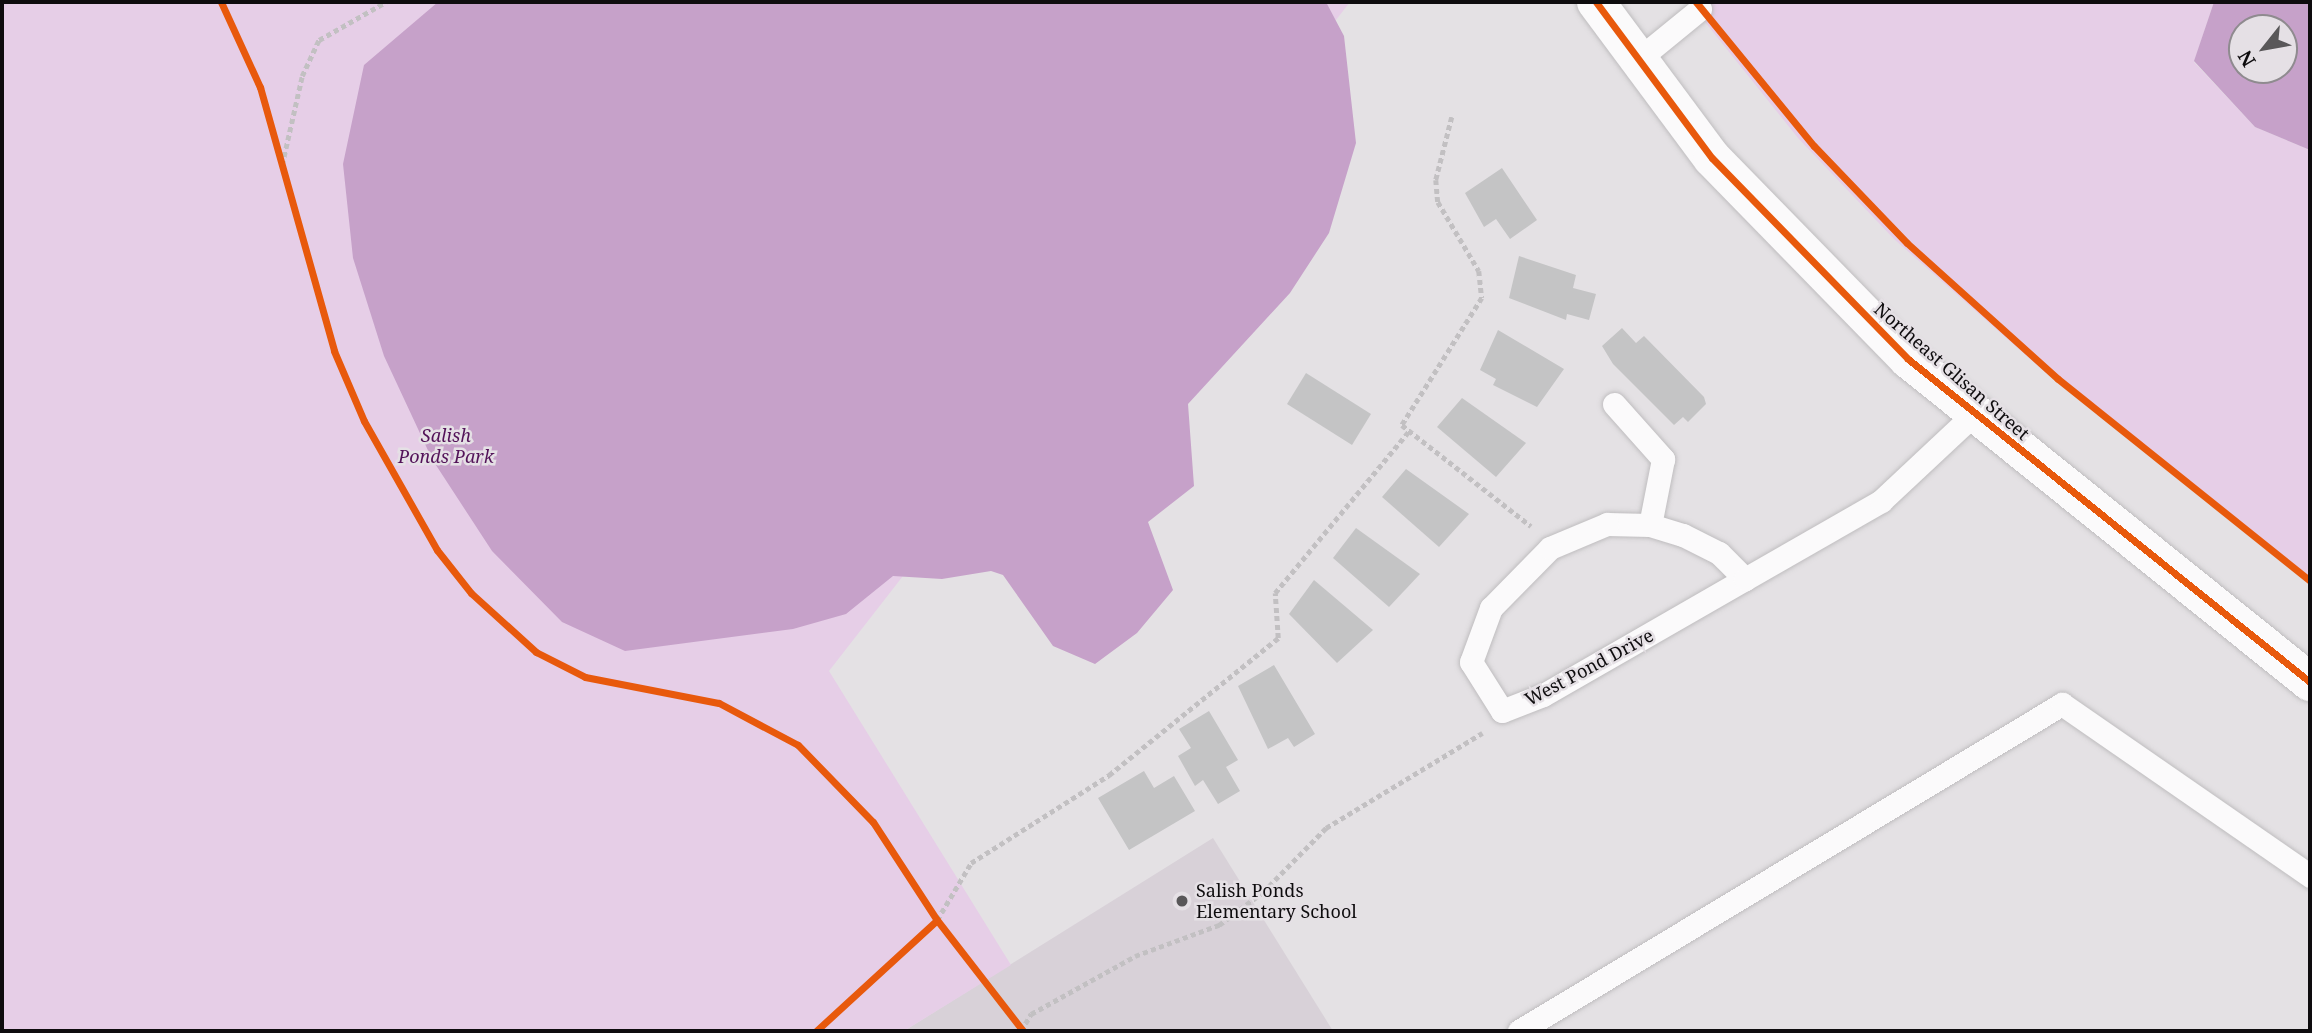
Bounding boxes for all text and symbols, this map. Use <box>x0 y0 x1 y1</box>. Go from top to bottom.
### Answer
north arrow <box>2228 14 2298 84</box>
text: N <box>2232 46 2262 72</box>
street label: Northeast Glisan Street <box>1870 298 2034 444</box>
park label: Salish Ponds Park <box>398 425 494 467</box>
street label: West Pond Drive <box>1521 624 1657 710</box>
place label: Salish Ponds Elementary School <box>1196 880 1357 922</box>
marker: Salish Ponds Elementary School <box>1174 893 1190 909</box>

